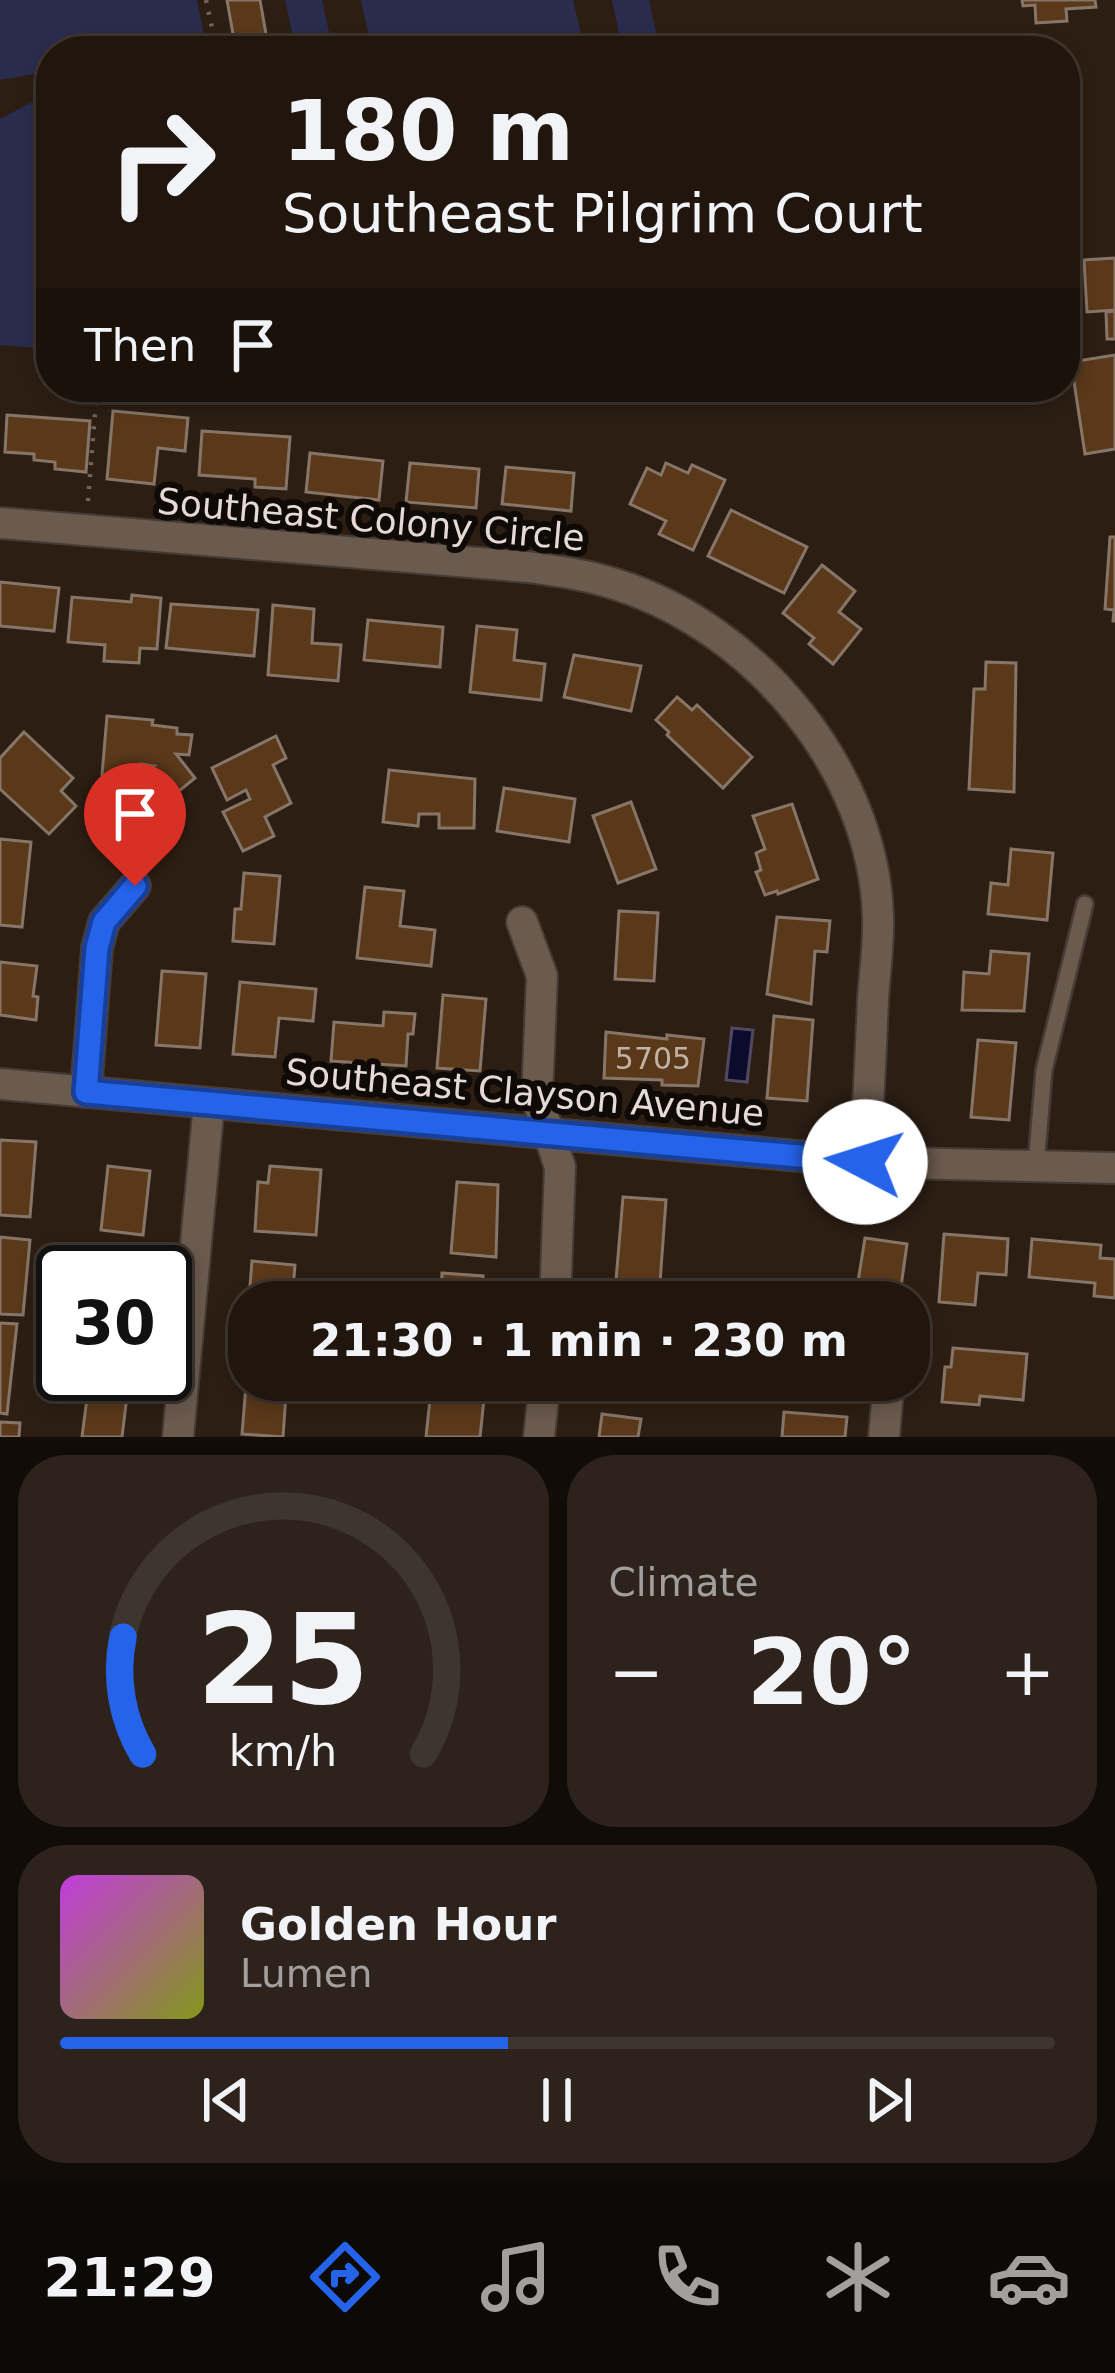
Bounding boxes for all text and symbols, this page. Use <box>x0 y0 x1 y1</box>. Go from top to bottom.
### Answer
text: 180 m <box>282 82 574 180</box>
icon: right <box>84 84 240 240</box>
text: Southeast Pilgrim Court <box>282 182 923 245</box>
icon: arrive <box>220 312 286 378</box>
text: Then <box>84 319 196 372</box>
street label: Southeast Colony Circle <box>155 480 586 559</box>
pin <box>84 763 186 886</box>
icon: arrive <box>102 781 168 847</box>
house number: 5705 <box>615 1041 691 1076</box>
street label: Southeast Clayson Avenue <box>284 1051 766 1134</box>
position arrow <box>802 1099 928 1225</box>
speed limit sign: 30 <box>36 1245 192 1401</box>
text: 21:30 · 1 min · 230 m <box>310 1314 848 1367</box>
text: Climate <box>609 1560 759 1605</box>
text: 25 <box>196 1587 370 1732</box>
text: 20° <box>747 1620 917 1725</box>
text: − <box>609 1634 664 1711</box>
text: + <box>1000 1634 1055 1711</box>
text: km/h <box>229 1726 337 1776</box>
text: Golden Hour <box>240 1898 557 1951</box>
text: Lumen <box>240 1951 372 1996</box>
icon: previous <box>193 2067 259 2133</box>
icon: pause <box>524 2067 590 2133</box>
icon: next <box>856 2067 922 2133</box>
icon: directions <box>303 2235 387 2319</box>
icon: music <box>474 2235 558 2319</box>
icon: phone <box>645 2235 729 2319</box>
icon: climate <box>816 2235 900 2319</box>
icon: car <box>987 2235 1071 2319</box>
text: 21:29 <box>44 2246 215 2309</box>

